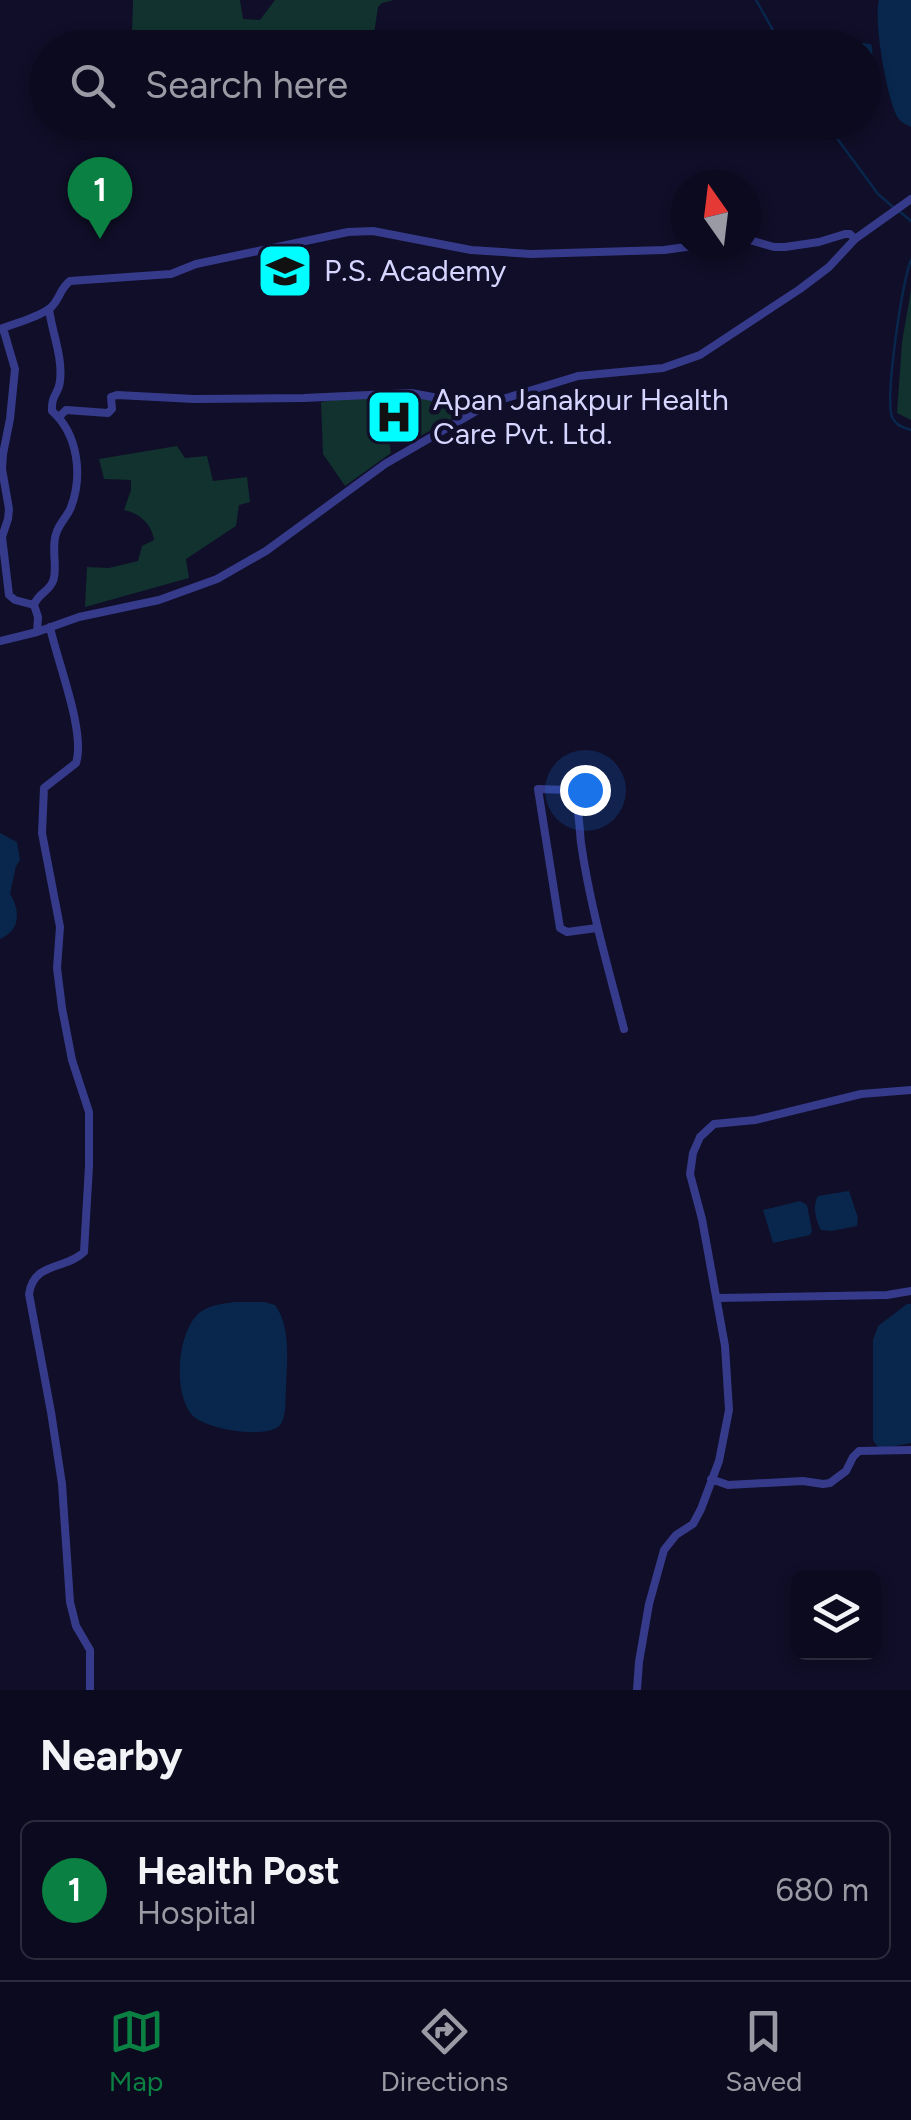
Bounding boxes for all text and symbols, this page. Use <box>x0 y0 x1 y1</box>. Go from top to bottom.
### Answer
search box <box>30 30 881 140</box>
icon: search <box>65 58 120 113</box>
text: Search here <box>145 62 348 108</box>
pin: 1 <box>68 156 132 239</box>
north arrow <box>671 170 761 260</box>
school or university icon: P.S. Academy <box>255 241 315 301</box>
place label: P.S. Academy <box>324 252 507 289</box>
place label: Apan Janakpur Health Care Pvt. Ltd. <box>433 381 729 452</box>
hospital icon: Apan Janakpur Health Care Pvt. Ltd. <box>364 387 424 447</box>
your location <box>560 765 611 816</box>
map controls <box>791 1570 881 1660</box>
button: layers <box>791 1570 881 1660</box>
text: Nearby <box>40 1730 182 1781</box>
text: Health Post <box>137 1848 340 1894</box>
text: 1 <box>68 1871 81 1909</box>
text: 680 m <box>776 1871 869 1909</box>
text: Hospital <box>137 1894 256 1932</box>
tab: Map <box>109 2004 164 2098</box>
tab: Directions <box>381 2004 508 2098</box>
tab: Saved <box>725 2004 802 2098</box>

